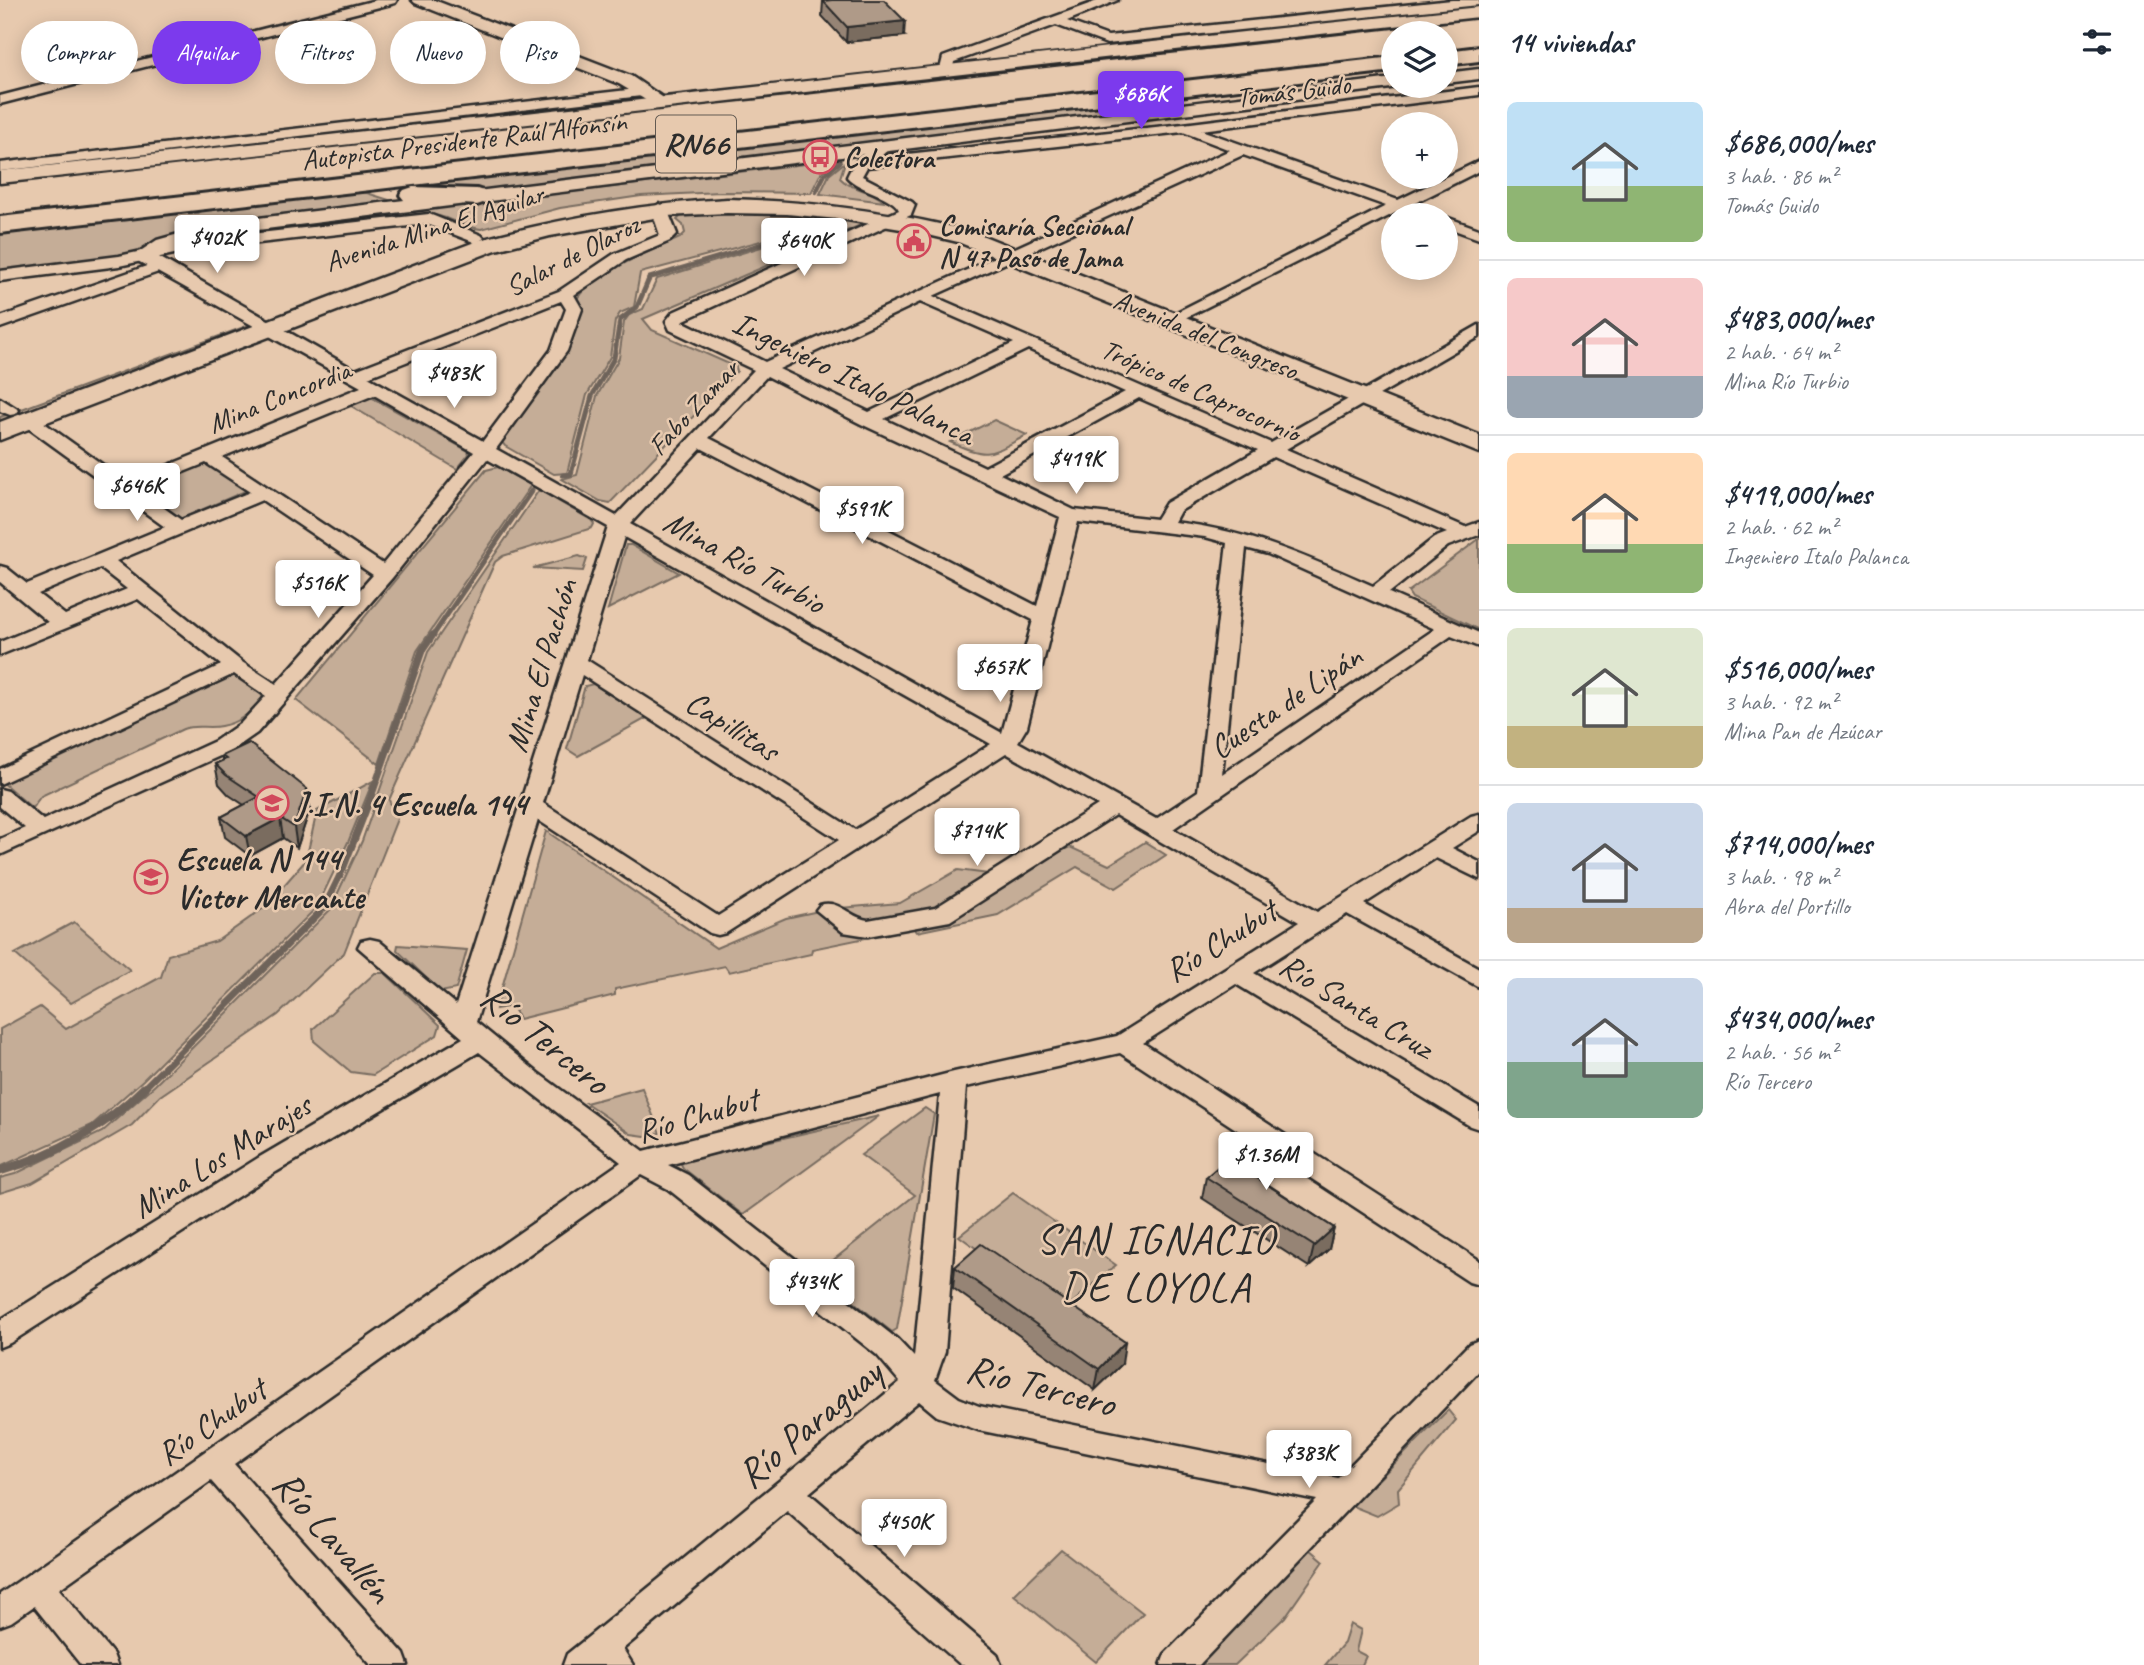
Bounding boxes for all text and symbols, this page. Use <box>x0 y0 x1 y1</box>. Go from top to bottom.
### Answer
chip: Comprar <box>21 21 138 84</box>
chip: Alquilar <box>152 21 261 84</box>
chip: Filtros <box>275 21 376 84</box>
chip: Nuevo <box>390 21 486 84</box>
chip: Piso <box>500 21 580 84</box>
map controls <box>1381 21 1458 280</box>
button: layers <box>1381 21 1458 98</box>
text: 14 viviendas <box>1507 23 1633 61</box>
icon: filters <box>2078 23 2116 61</box>
street label: Tomás Guido <box>1234 66 1354 115</box>
pin: $686K <box>1092 72 1190 131</box>
text: $686K <box>1114 79 1168 108</box>
street label: Autopista Presidente Raúl Alfonsín <box>300 103 630 178</box>
button: + <box>1381 112 1458 189</box>
road number: RN66 <box>656 116 736 173</box>
text: $686,000/mes <box>1724 124 1873 162</box>
icon: home <box>1563 130 1647 214</box>
bus stop icon: Colectora <box>801 138 839 176</box>
place label: Colectora <box>844 140 936 175</box>
text: 3 hab. · 86 m² <box>1724 162 1837 191</box>
street label: Avenida Mina El Aguilar <box>320 175 550 279</box>
text: Tomás Guido <box>1724 191 1818 220</box>
button: − <box>1381 203 1458 280</box>
street label: Salar de Olaroz <box>499 206 647 304</box>
place label: Comisaría Seccional N 47 Paso de Jama <box>939 208 1134 275</box>
pin: $402K <box>168 216 266 275</box>
pin: $640K <box>755 218 853 278</box>
public building icon: Comisaría Seccional N 47 Paso de Jama <box>895 222 933 260</box>
text: $402K <box>190 223 244 252</box>
text: $640K <box>777 226 831 255</box>
street label: Avenida del Congreso <box>1109 282 1305 388</box>
text: $483,000/mes <box>1724 300 1872 338</box>
street label: Ingeniero Italo Palanca <box>726 301 984 456</box>
icon: home <box>1563 306 1647 390</box>
street label: Trópico de Caprocornio <box>1096 331 1308 451</box>
text: 2 hab. · 64 m² <box>1724 338 1837 367</box>
pin: $483K <box>405 350 503 410</box>
street label: Mina Concordia <box>203 351 358 441</box>
street label: Fabo Zamar <box>640 351 748 463</box>
text: $483K <box>427 358 481 387</box>
text: Mina Río Turbio <box>1724 367 1848 396</box>
pin: $419K <box>1027 436 1125 496</box>
text: $419K <box>1050 444 1102 473</box>
pin: $646K <box>88 463 186 523</box>
text: $646K <box>110 471 164 500</box>
text: $419,000/mes <box>1724 475 1872 513</box>
icon: home <box>1563 481 1647 565</box>
pin: $591K <box>813 486 911 546</box>
text: $591K <box>836 494 888 523</box>
street label: Mina Río Turbio <box>657 500 834 624</box>
text: 2 hab. · 62 m² <box>1724 513 1837 542</box>
text: Ingeniero Italo Palanca <box>1724 542 1908 571</box>
pin: $516K <box>269 560 367 620</box>
text: $516K <box>291 568 345 597</box>
street label: Mina El Pachón <box>495 572 588 757</box>
street label: Cuesta de Lipán <box>1201 635 1371 768</box>
pin: $657K <box>951 644 1049 704</box>
text: $516,000/mes <box>1724 650 1872 688</box>
text: $657K <box>973 652 1027 681</box>
icon: home <box>1563 656 1647 740</box>
street label: Capillitas <box>678 681 789 772</box>
text: 3 hab. · 92 m² <box>1724 688 1837 717</box>
text: Mina Pan de Azúcar <box>1724 717 1882 746</box>
place label: J.I.N. 4 Escuela 144 <box>294 783 531 825</box>
school or university icon: J.I.N. 4 Escuela 144 <box>253 784 291 822</box>
pin: $714K <box>928 808 1026 868</box>
text: $714K <box>951 816 1004 845</box>
text: $714,000/mes <box>1724 825 1872 863</box>
icon: home <box>1563 831 1647 915</box>
place label: Escuela N 144 Victor Mercante <box>176 838 367 918</box>
school or university icon: Escuela N 144 Victor Mercante <box>132 858 170 896</box>
text: 3 hab. · 98 m² <box>1724 863 1837 892</box>
street label: Río Chubut <box>1157 888 1288 992</box>
text: Abra del Portillo <box>1724 892 1850 921</box>
street label: Río Santa Cruz <box>1272 944 1444 1070</box>
street label: Río Tercero <box>471 972 621 1107</box>
text: $434,000/mes <box>1724 1000 1872 1038</box>
icon: home <box>1563 1006 1647 1090</box>
text: 2 hab. · 56 m² <box>1724 1038 1837 1067</box>
text: Río Tercero <box>1724 1067 1811 1096</box>
street label: Río Chubut <box>632 1077 767 1152</box>
street label: Mina Los Marajes <box>124 1083 321 1228</box>
pin: $1.36M <box>1209 1132 1323 1192</box>
text: $1.36M <box>1234 1140 1298 1169</box>
district label: SAN IGNACIO DE LOYOLA <box>1036 1213 1278 1314</box>
pin: $434K <box>763 1260 861 1319</box>
text: $434K <box>785 1267 839 1296</box>
street label: Río Tercero <box>961 1343 1122 1429</box>
street label: Río Paraguay <box>727 1346 895 1499</box>
street label: Río Chubut <box>149 1367 278 1475</box>
pin: $383K <box>1260 1430 1358 1490</box>
text: $383K <box>1282 1438 1336 1467</box>
street label: Río Lavallén <box>262 1460 405 1614</box>
pin: $450K <box>855 1500 953 1559</box>
text: $450K <box>878 1507 930 1536</box>

